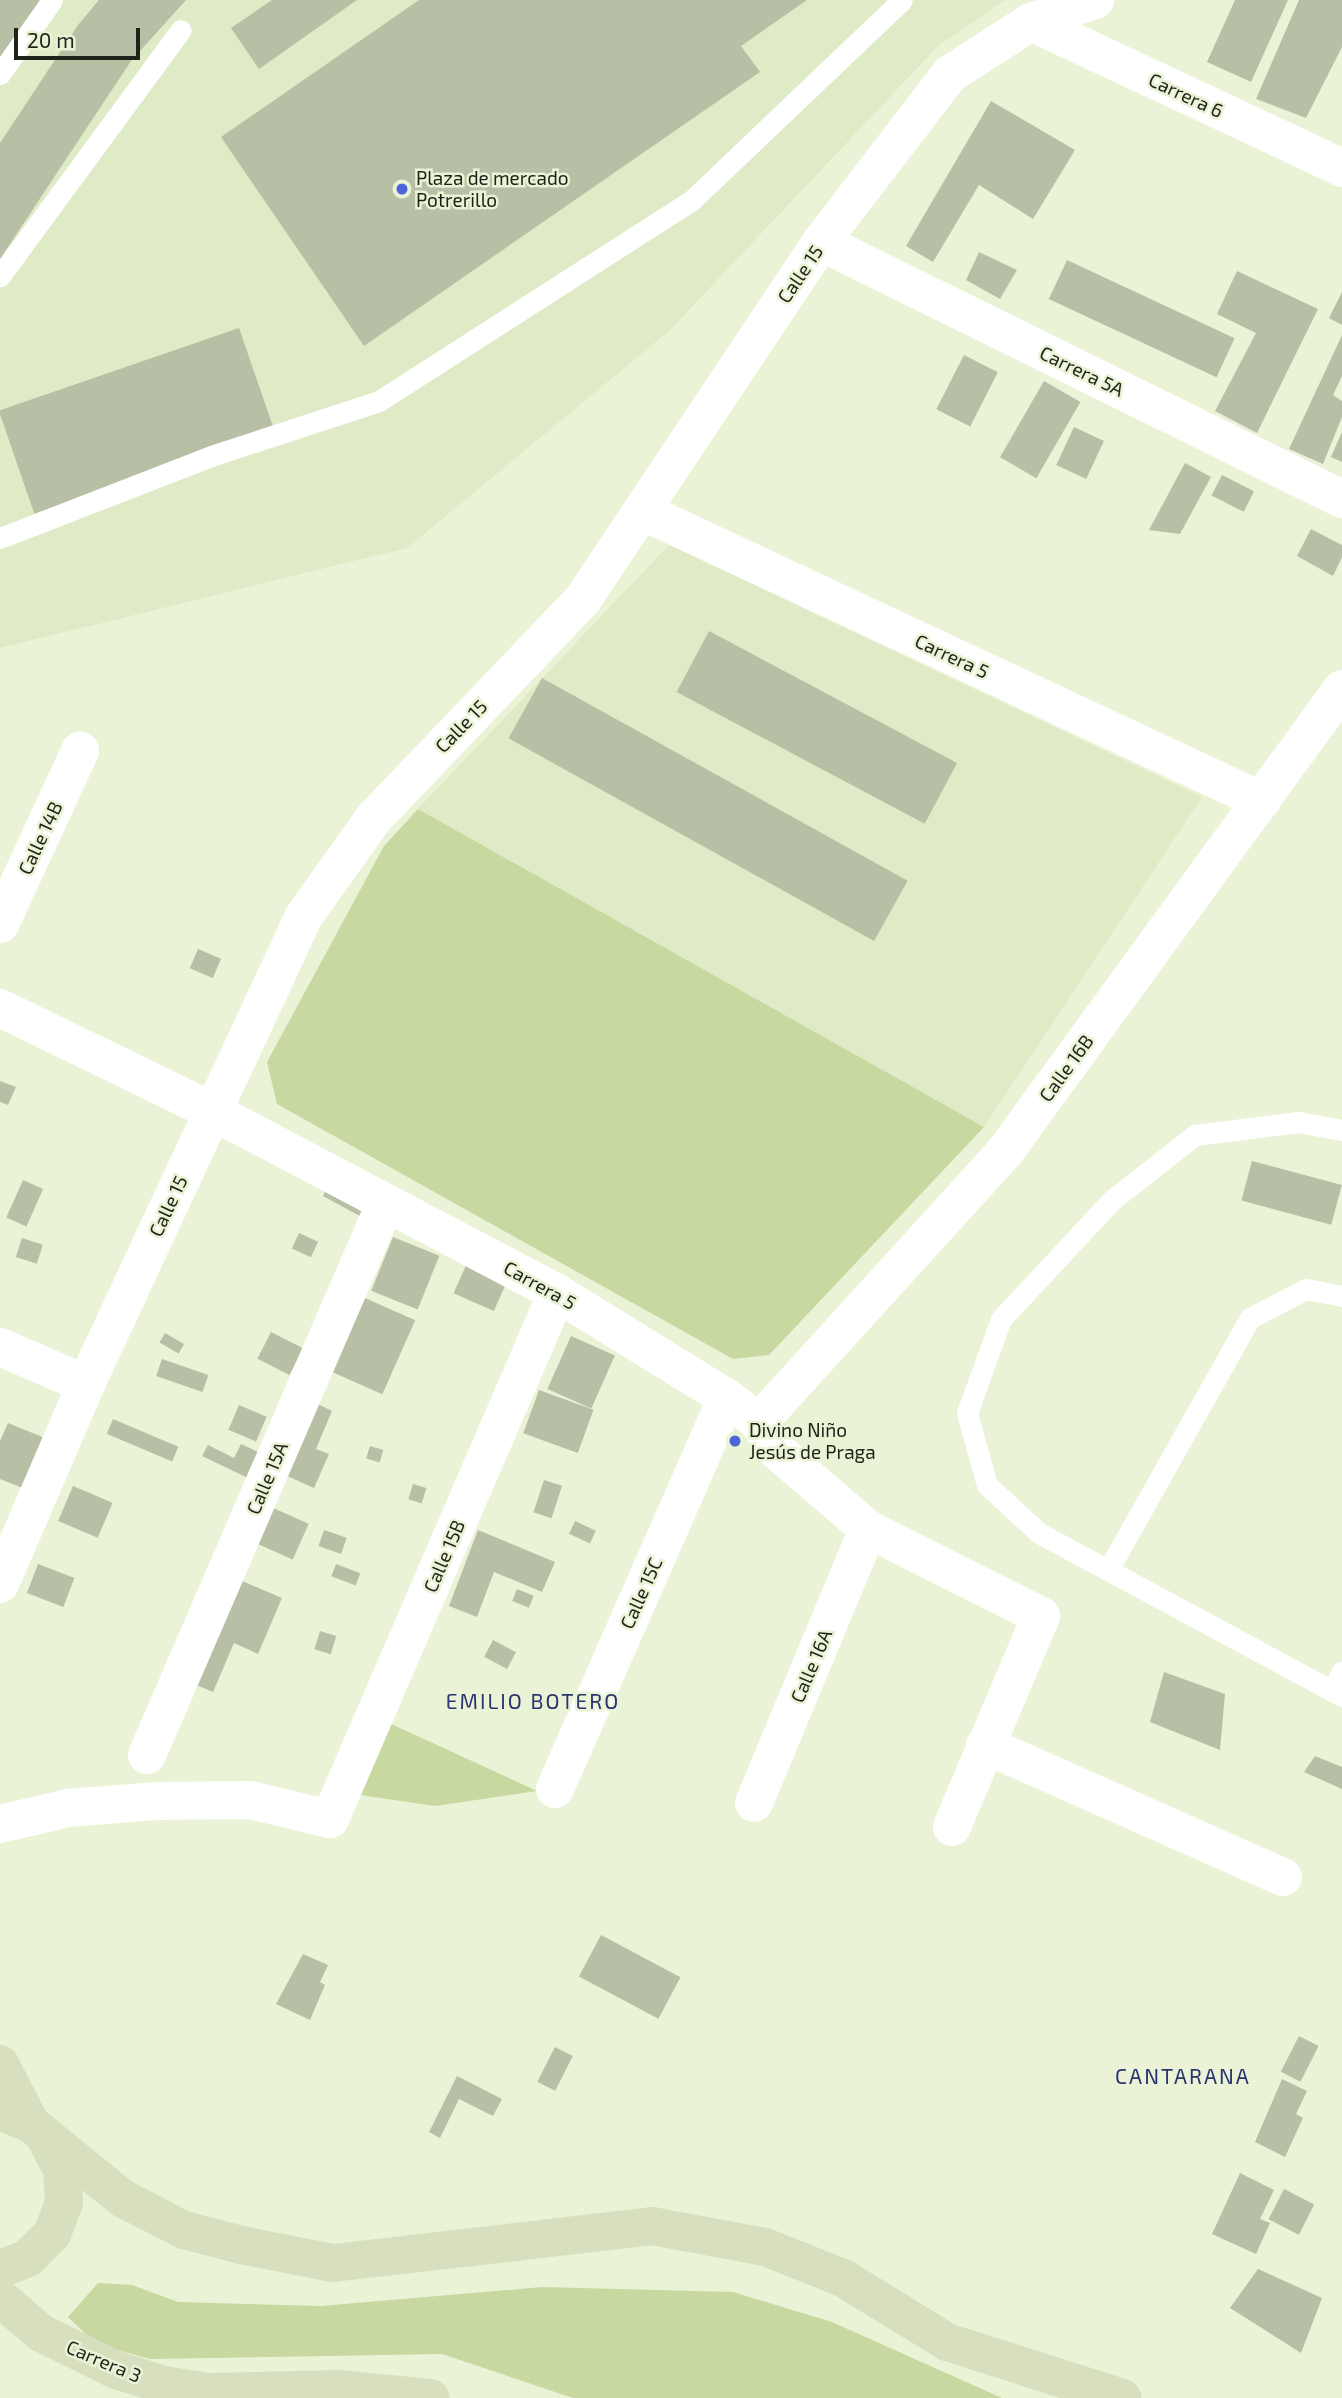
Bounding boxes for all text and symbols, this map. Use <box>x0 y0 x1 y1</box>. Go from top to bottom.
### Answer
scale bar <box>18 14 144 58</box>
text: 20 m <box>27 27 75 52</box>
street label: Carrera 6 <box>1145 68 1227 122</box>
place label: Plaza de mercado Potrerillo <box>416 167 569 211</box>
marker: Plaza de mercado Potrerillo <box>394 181 410 197</box>
street label: Calle 15 <box>772 241 828 307</box>
street label: Carrera 5A <box>1036 341 1128 401</box>
street label: Carrera 5 <box>911 629 993 683</box>
street label: Calle 15 <box>430 695 492 757</box>
street label: Calle 14B <box>13 798 67 878</box>
street label: Calle 16B <box>1034 1030 1098 1106</box>
street label: Calle 15 <box>144 1172 192 1240</box>
street label: Carrera 5 <box>500 1256 580 1314</box>
place label: Divino Niño Jesús de Praga <box>749 1419 876 1463</box>
marker: Divino Niño Jesús de Praga <box>727 1433 743 1449</box>
street label: Calle 15A <box>242 1438 292 1518</box>
street label: Calle 15B <box>419 1516 469 1596</box>
street label: Calle 15C <box>615 1554 667 1632</box>
street label: Calle 16A <box>785 1626 837 1706</box>
district label: EMILIO BOTERO <box>447 1688 619 1714</box>
district label: CANTARANA <box>1116 2063 1250 2089</box>
street label: Carrera 3 <box>63 2335 145 2387</box>

